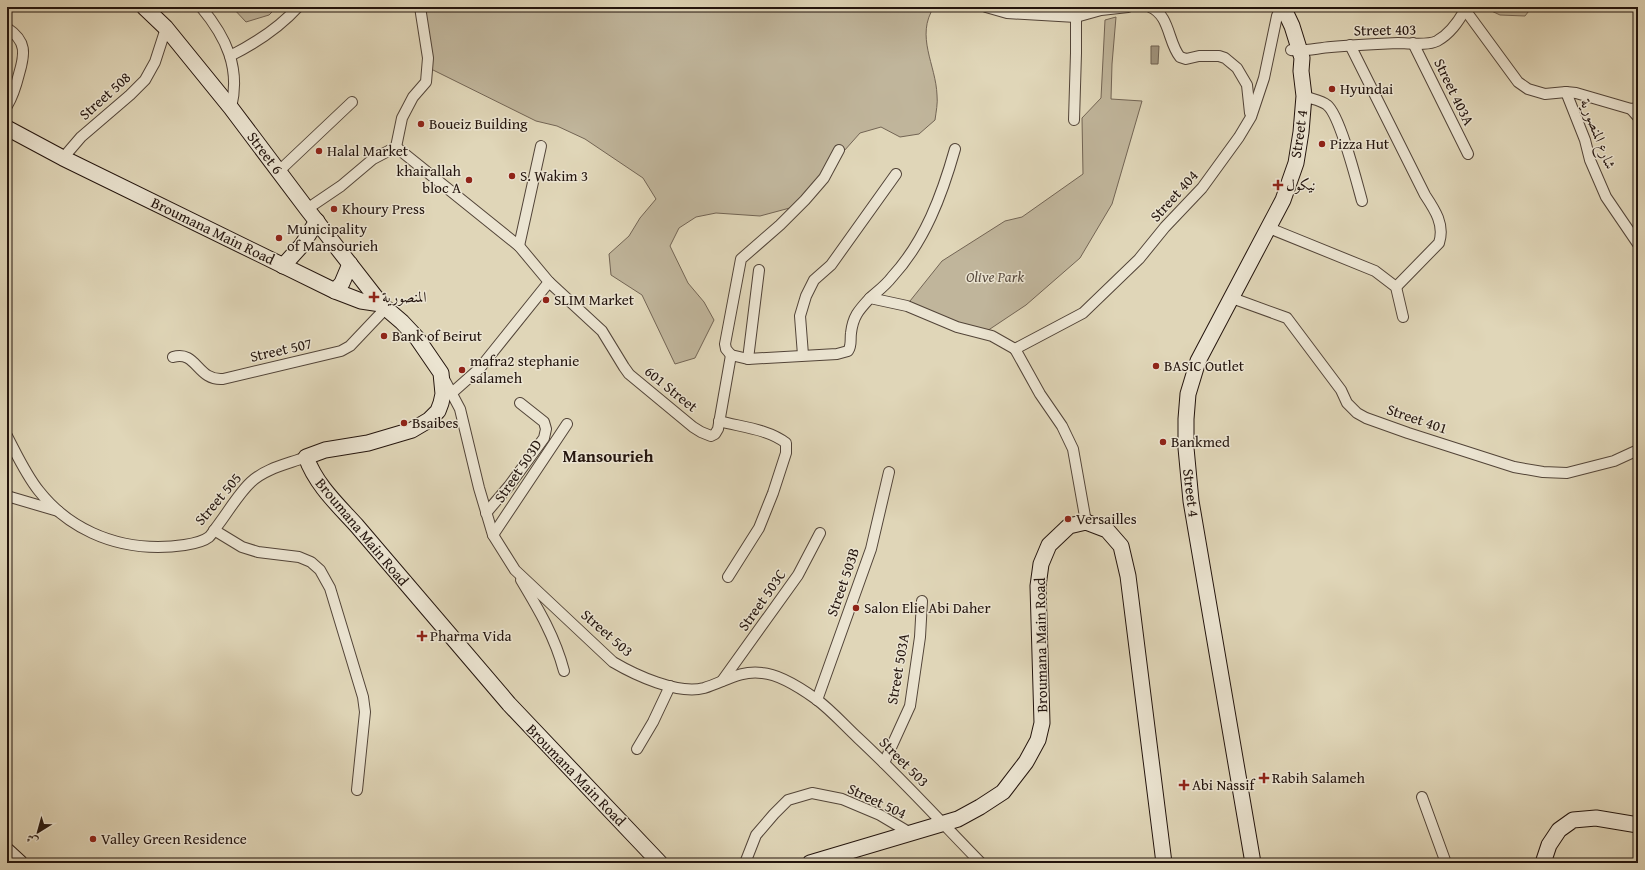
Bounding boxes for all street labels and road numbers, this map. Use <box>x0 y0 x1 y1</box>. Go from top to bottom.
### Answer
street label: Street 403 <box>1353 18 1417 41</box>
street label: Street 403A <box>1429 55 1480 129</box>
street label: Street 508 <box>74 67 135 124</box>
street label: شارع المنصورية <box>1573 96 1622 173</box>
street label: Street 4 <box>1285 108 1312 159</box>
street label: Street 6 <box>242 127 288 178</box>
street label: Street 404 <box>1145 165 1202 226</box>
street label: Broumana Main Road <box>148 191 279 270</box>
street label: Street 507 <box>248 332 314 367</box>
street label: 601 Street <box>640 361 703 417</box>
street label: Street 401 <box>1384 398 1450 439</box>
street label: Street 503D <box>489 435 546 506</box>
street label: Street 505 <box>189 468 246 530</box>
street label: Street 4 <box>1178 468 1205 518</box>
street label: Broumana Main Road <box>311 473 414 590</box>
street label: Street 503B <box>821 545 864 619</box>
street label: Street 503C <box>733 565 791 635</box>
street label: Broumana Main Road <box>1029 577 1052 713</box>
street label: Street 503 <box>577 604 638 661</box>
street label: Street 503A <box>881 632 914 706</box>
street label: Broumana Main Road <box>522 719 631 831</box>
street label: Street 503 <box>875 732 934 791</box>
street label: Street 504 <box>844 778 910 823</box>

